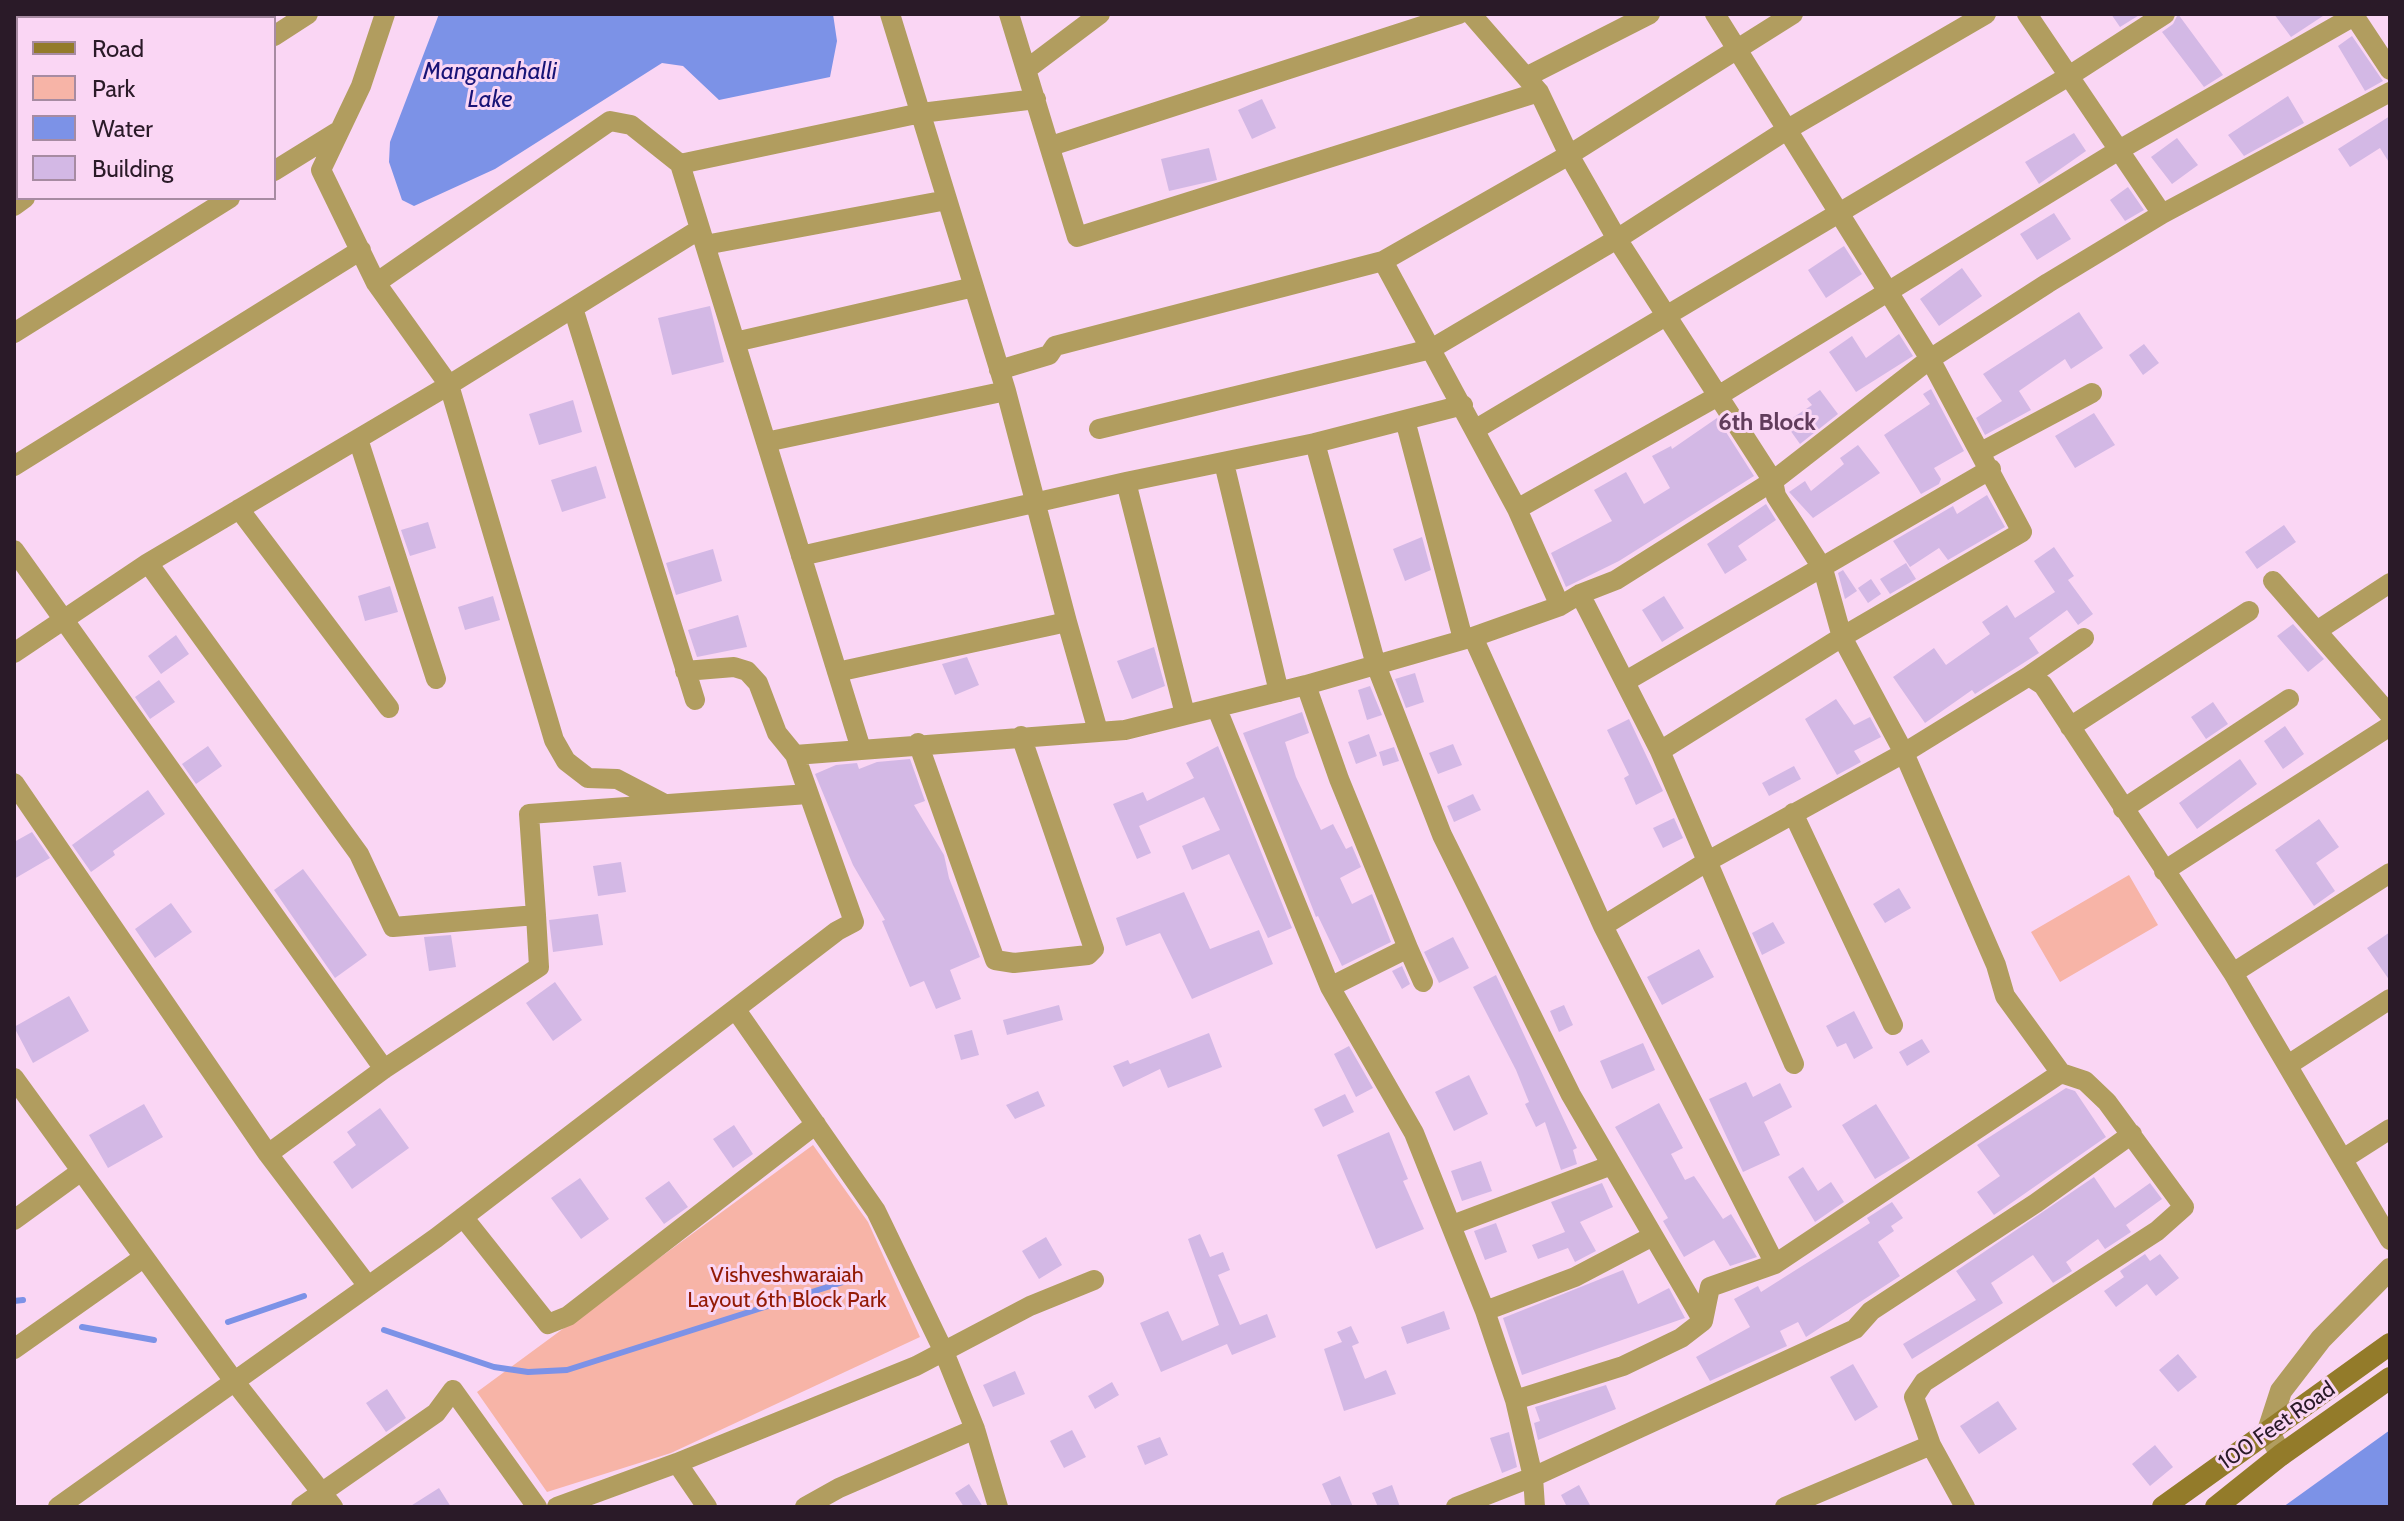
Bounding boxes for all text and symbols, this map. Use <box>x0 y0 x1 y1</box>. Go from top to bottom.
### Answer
legend <box>16 16 276 200</box>
text: Road <box>92 34 144 63</box>
water label: Manganahalli Lake <box>423 58 557 114</box>
text: Park <box>92 74 135 103</box>
text: Water <box>92 114 153 143</box>
text: Building <box>92 154 173 183</box>
district label: 6th Block <box>1718 409 1816 437</box>
park label: Vishveshwaraiah Layout 6th Block Park <box>687 1263 887 1314</box>
street label: 100 Feet Road <box>2214 1376 2340 1476</box>

